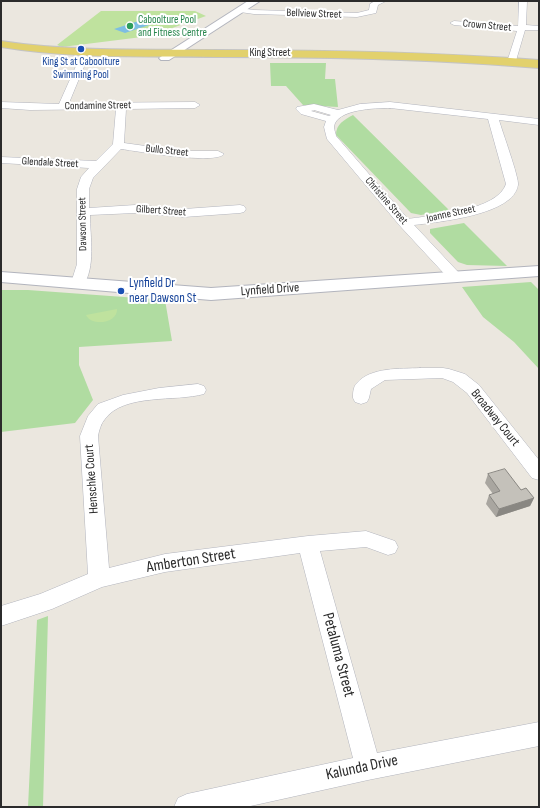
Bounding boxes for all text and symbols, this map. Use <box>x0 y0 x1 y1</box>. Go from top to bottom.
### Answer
street label: Bellview Street <box>286 6 342 22</box>
place label: Caboolture Pool and Fitness Centre <box>138 13 207 39</box>
street label: Crown Street <box>462 17 512 35</box>
marker: Caboolture Pool and Fitness Centre <box>125 21 135 31</box>
marker: King St at Caboolture Swimming Pool <box>76 44 86 54</box>
street label: King Street <box>249 46 291 60</box>
place label: King St at Caboolture Swimming Pool <box>42 55 120 81</box>
street label: Condamine Street <box>65 99 131 113</box>
street label: Bullo Street <box>145 142 189 160</box>
street label: Glendale Street <box>21 155 79 171</box>
street label: Christine Street <box>362 175 410 227</box>
street label: Dawson Street <box>76 197 90 251</box>
street label: Joanne Street <box>425 202 477 226</box>
street label: Gilbert Street <box>136 203 186 219</box>
place label: Lynfield Dr near Dawson St <box>129 276 196 307</box>
street label: Lynfield Drive <box>240 280 300 300</box>
marker: Lynfield Dr near Dawson St <box>116 286 126 296</box>
street label: Broadway Court <box>467 386 523 450</box>
street label: Henschke Court <box>82 444 102 514</box>
street label: Amberton Street <box>145 544 237 578</box>
street label: Petaluma Street <box>318 611 358 699</box>
street label: Kalunda Drive <box>324 751 400 785</box>

